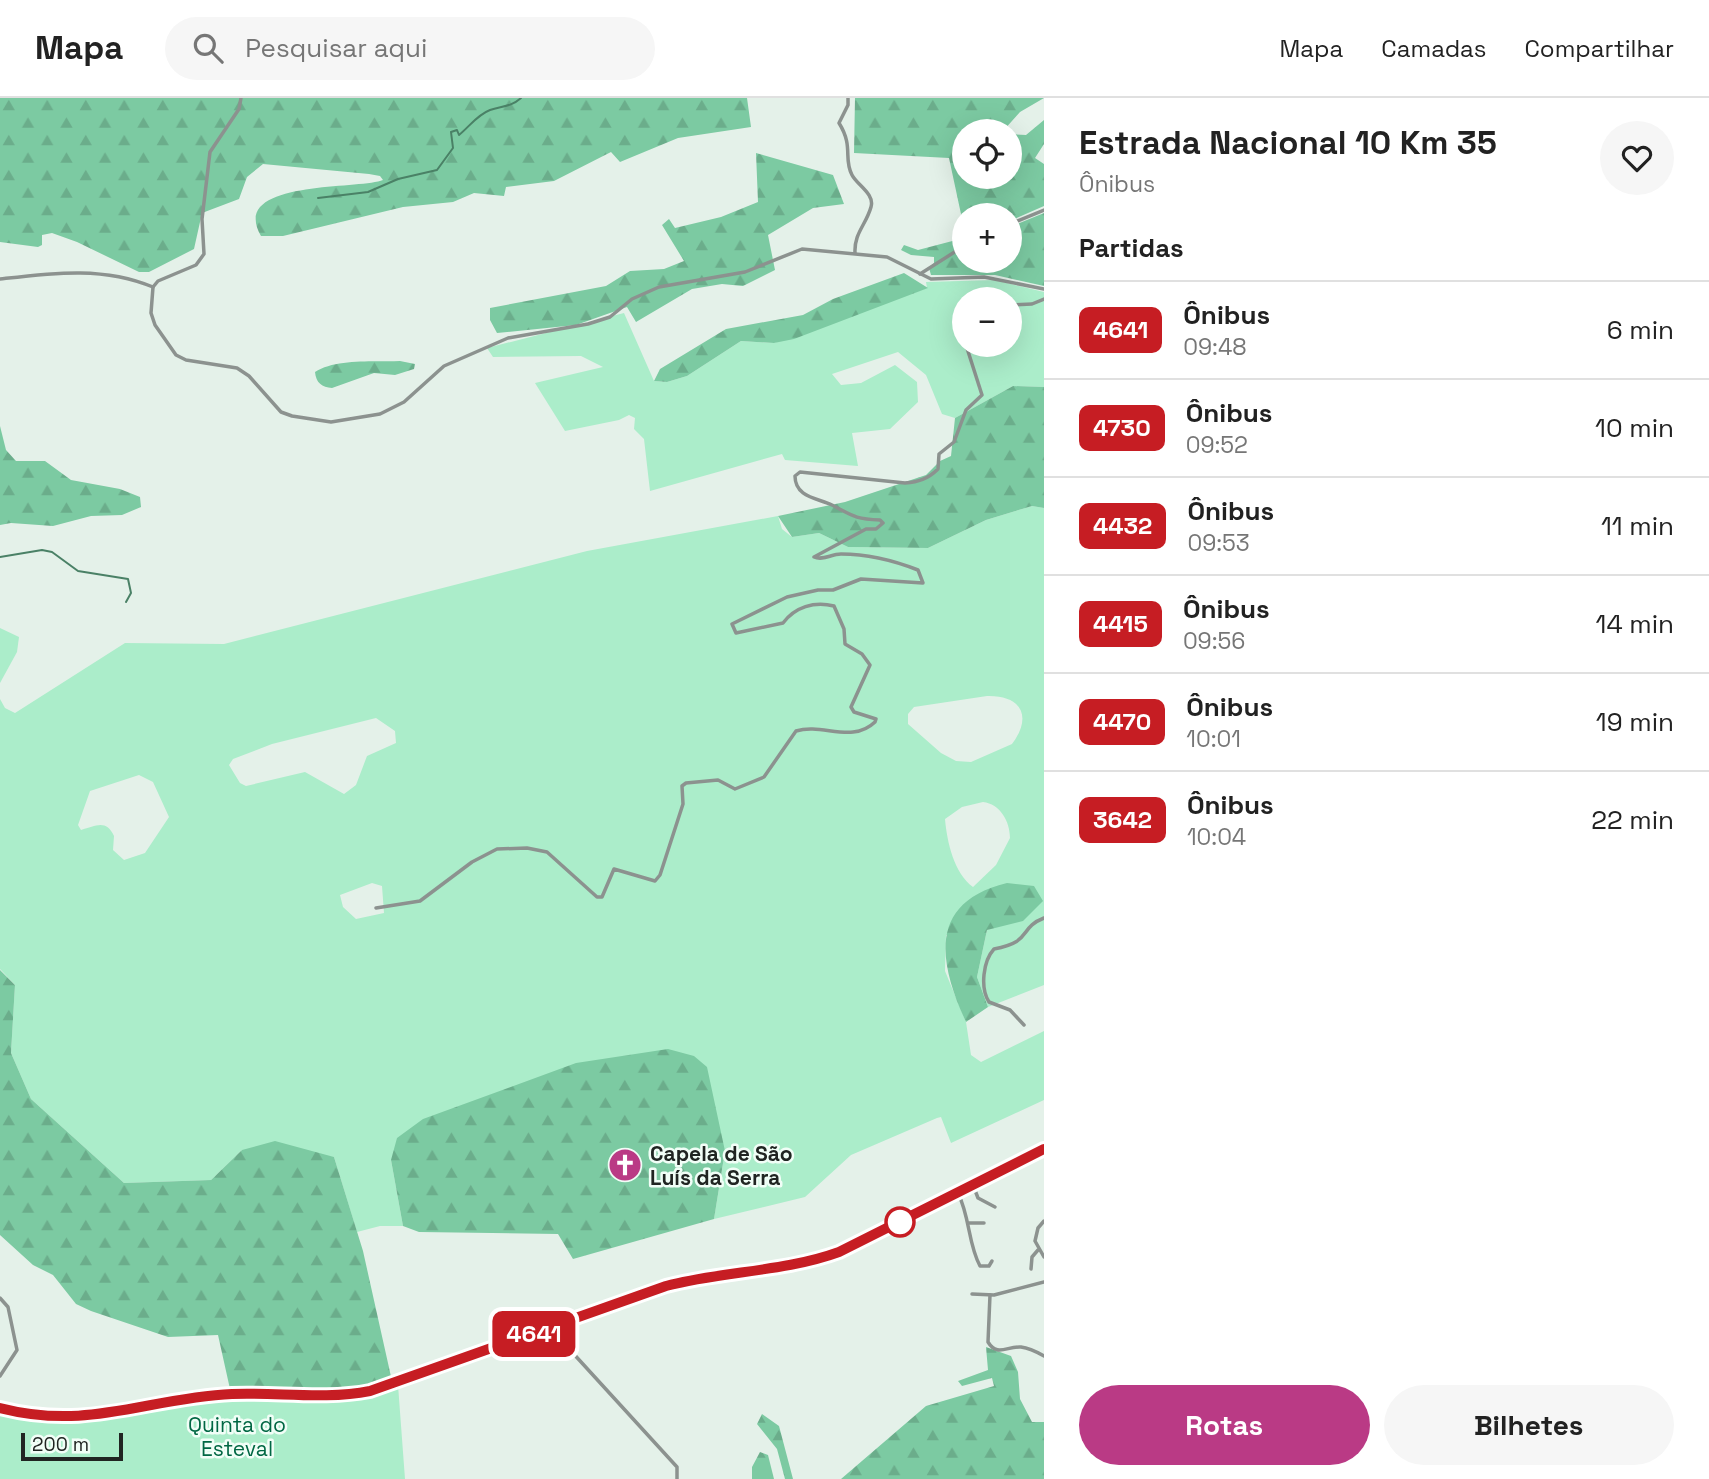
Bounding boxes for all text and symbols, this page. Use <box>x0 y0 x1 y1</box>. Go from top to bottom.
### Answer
search box <box>165 17 655 80</box>
text: Mapa <box>35 27 123 69</box>
icon: search <box>189 29 227 67</box>
text: Pesquisar aqui <box>245 31 427 65</box>
text: Mapa <box>1279 33 1343 64</box>
text: Camadas <box>1381 33 1486 64</box>
text: Compartilhar <box>1524 33 1674 64</box>
map controls <box>952 119 1022 357</box>
button: locate <box>952 119 1022 189</box>
button: heart <box>1600 121 1674 195</box>
text: Estrada Nacional 10 Km 35 <box>1079 122 1497 164</box>
text: Ônibus <box>1079 169 1155 199</box>
button: + <box>952 203 1022 273</box>
text: Partidas <box>1079 231 1184 265</box>
button: − <box>952 287 1022 357</box>
text: Ônibus <box>1183 298 1270 332</box>
text: 6 min <box>1607 313 1674 347</box>
text: 4641 <box>1093 314 1148 345</box>
text: 09:48 <box>1183 332 1247 362</box>
text: Ônibus <box>1186 396 1272 430</box>
text: 10 min <box>1595 411 1674 445</box>
text: 4730 <box>1093 412 1151 443</box>
text: 09:52 <box>1186 430 1248 460</box>
text: Ônibus <box>1187 494 1274 528</box>
text: 11 min <box>1601 509 1674 543</box>
text: 4432 <box>1093 510 1152 541</box>
text: 09:53 <box>1187 528 1250 558</box>
text: Ônibus <box>1183 592 1270 626</box>
text: 14 min <box>1596 607 1674 641</box>
text: 4415 <box>1093 608 1148 639</box>
text: 09:56 <box>1183 626 1245 656</box>
text: Ônibus <box>1186 690 1273 724</box>
text: 19 min <box>1596 705 1674 739</box>
text: 4470 <box>1093 706 1151 737</box>
text: 10:01 <box>1186 724 1241 754</box>
text: Ônibus <box>1187 788 1274 822</box>
text: 22 min <box>1591 803 1674 837</box>
text: 3642 <box>1093 804 1152 835</box>
text: 10:04 <box>1187 822 1246 852</box>
place label: Capela de São Luís da Serra <box>650 1140 793 1191</box>
church icon: Capela de São Luís da Serra <box>606 1146 644 1184</box>
unlabelled marker <box>885 1207 915 1237</box>
line badge: 4641 <box>485 1311 583 1357</box>
text: 4641 <box>506 1318 562 1349</box>
button: Rotas <box>1079 1385 1370 1465</box>
button: Bilhetes <box>1384 1385 1674 1465</box>
park label: Quinta do Esteval <box>188 1411 286 1462</box>
scale bar <box>21 1430 122 1462</box>
text: 200 m <box>32 1432 89 1457</box>

